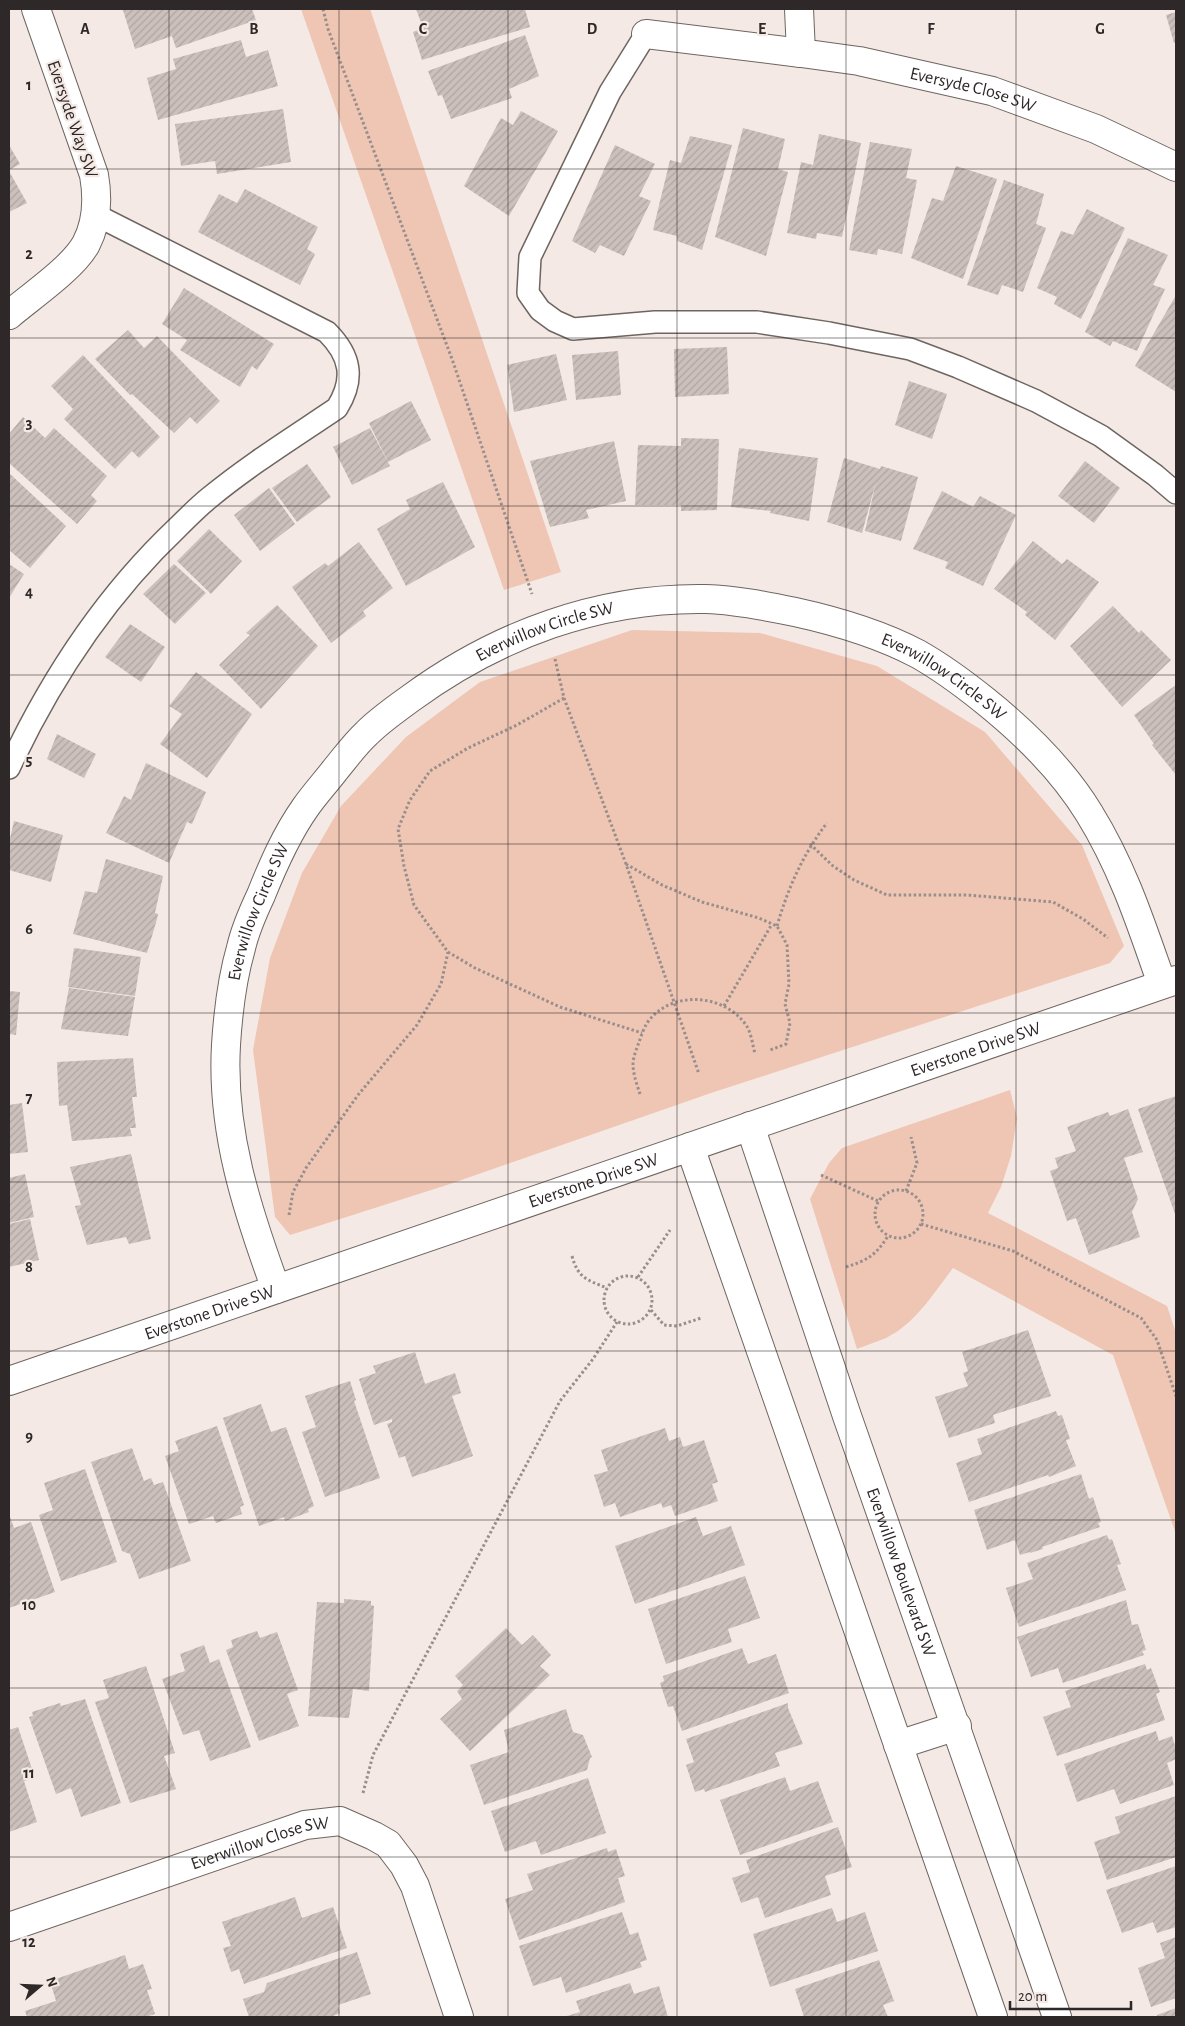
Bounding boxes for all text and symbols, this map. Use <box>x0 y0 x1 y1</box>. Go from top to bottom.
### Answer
text: A <box>80 21 90 37</box>
text: B <box>249 21 259 37</box>
text: C <box>419 21 428 37</box>
text: D <box>587 21 598 37</box>
text: E <box>758 21 766 37</box>
text: F <box>927 21 935 37</box>
text: G <box>1095 21 1105 37</box>
street label: Eversyde Way SW <box>44 58 101 180</box>
street label: Eversyde Close SW <box>908 65 1038 116</box>
text: 1 <box>26 77 32 93</box>
text: 2 <box>25 246 33 262</box>
text: 3 <box>26 415 33 431</box>
text: 4 <box>25 584 33 600</box>
street label: Everwillow Circle SW <box>473 599 615 665</box>
street label: Everwillow Circle SW <box>878 630 1009 724</box>
text: 5 <box>26 752 33 768</box>
street label: Everwillow Circle SW <box>226 840 293 982</box>
text: 6 <box>25 921 33 937</box>
street label: Everstone Drive SW <box>909 1019 1043 1080</box>
text: 7 <box>26 1090 33 1106</box>
street label: Everstone Drive SW <box>526 1150 661 1212</box>
text: 8 <box>25 1259 33 1275</box>
street label: Everstone Drive SW <box>143 1282 277 1344</box>
text: 9 <box>25 1428 33 1444</box>
street label: Everwillow Boulevard SW <box>863 1486 938 1659</box>
text: 10 <box>22 1597 36 1613</box>
text: 11 <box>23 1765 35 1781</box>
street label: Everwillow Close SW <box>189 1814 330 1874</box>
text: 12 <box>22 1934 36 1950</box>
north arrow <box>15 1961 65 2011</box>
text: N <box>43 1975 60 1989</box>
scale bar <box>1010 1978 1131 2010</box>
text: 20 m <box>1018 1989 1047 2004</box>

